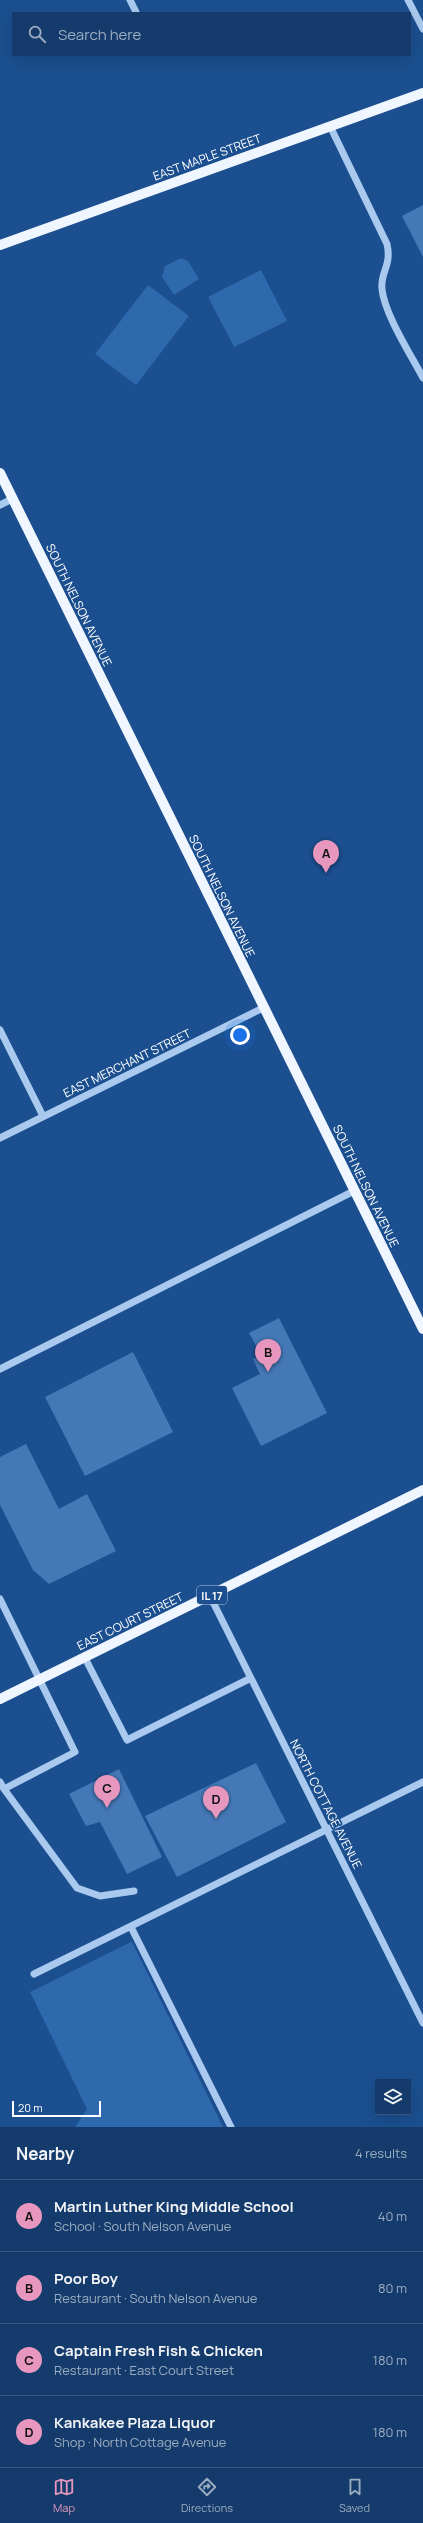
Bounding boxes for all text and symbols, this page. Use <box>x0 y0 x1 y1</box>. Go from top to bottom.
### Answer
search box <box>12 12 411 56</box>
icon: search <box>26 23 48 45</box>
text: Search here <box>58 24 141 45</box>
street label: EAST MAPLE STREET <box>151 129 264 184</box>
street label: SOUTH NELSON AVENUE <box>42 541 116 669</box>
street label: SOUTH NELSON AVENUE <box>185 832 259 960</box>
pin: A <box>313 840 339 873</box>
street label: EAST MERCHANT STREET <box>60 1024 194 1101</box>
your location <box>230 1025 250 1045</box>
street label: SOUTH NELSON AVENUE <box>329 1122 403 1250</box>
pin: B <box>255 1339 281 1372</box>
road number: IL 17 <box>197 1586 227 1604</box>
street label: EAST COURT STREET <box>74 1588 187 1654</box>
street label: NORTH COTTAGE AVENUE <box>286 1736 366 1872</box>
pin: C <box>94 1775 120 1808</box>
pin: D <box>203 1786 229 1819</box>
map controls <box>375 2079 411 2115</box>
button: layers <box>375 2079 411 2115</box>
scale bar <box>12 2099 101 2118</box>
text: 20 m <box>18 2100 43 2115</box>
text: Nearby <box>16 2142 74 2165</box>
text: 4 results <box>355 2144 407 2162</box>
text: Martin Luther King Middle School <box>54 2196 294 2217</box>
text: A <box>25 2207 33 2225</box>
text: 40 m <box>378 2207 407 2225</box>
text: School · South Nelson Avenue <box>54 2217 231 2235</box>
text: Poor Boy <box>54 2268 118 2289</box>
text: B <box>25 2279 33 2297</box>
text: 80 m <box>378 2279 407 2297</box>
text: Restaurant · South Nelson Avenue <box>54 2289 257 2307</box>
text: Captain Fresh Fish & Chicken <box>54 2340 263 2361</box>
text: C <box>24 2351 34 2369</box>
text: 180 m <box>373 2351 407 2369</box>
text: Restaurant · East Court Street <box>54 2361 234 2379</box>
text: Kankakee Plaza Liquor <box>54 2412 215 2433</box>
text: D <box>24 2423 34 2441</box>
text: 180 m <box>373 2423 407 2441</box>
text: Shop · North Cottage Avenue <box>54 2433 226 2451</box>
tab: Map <box>53 2476 75 2515</box>
tab: Directions <box>181 2476 233 2515</box>
tab: Saved <box>339 2476 370 2515</box>

